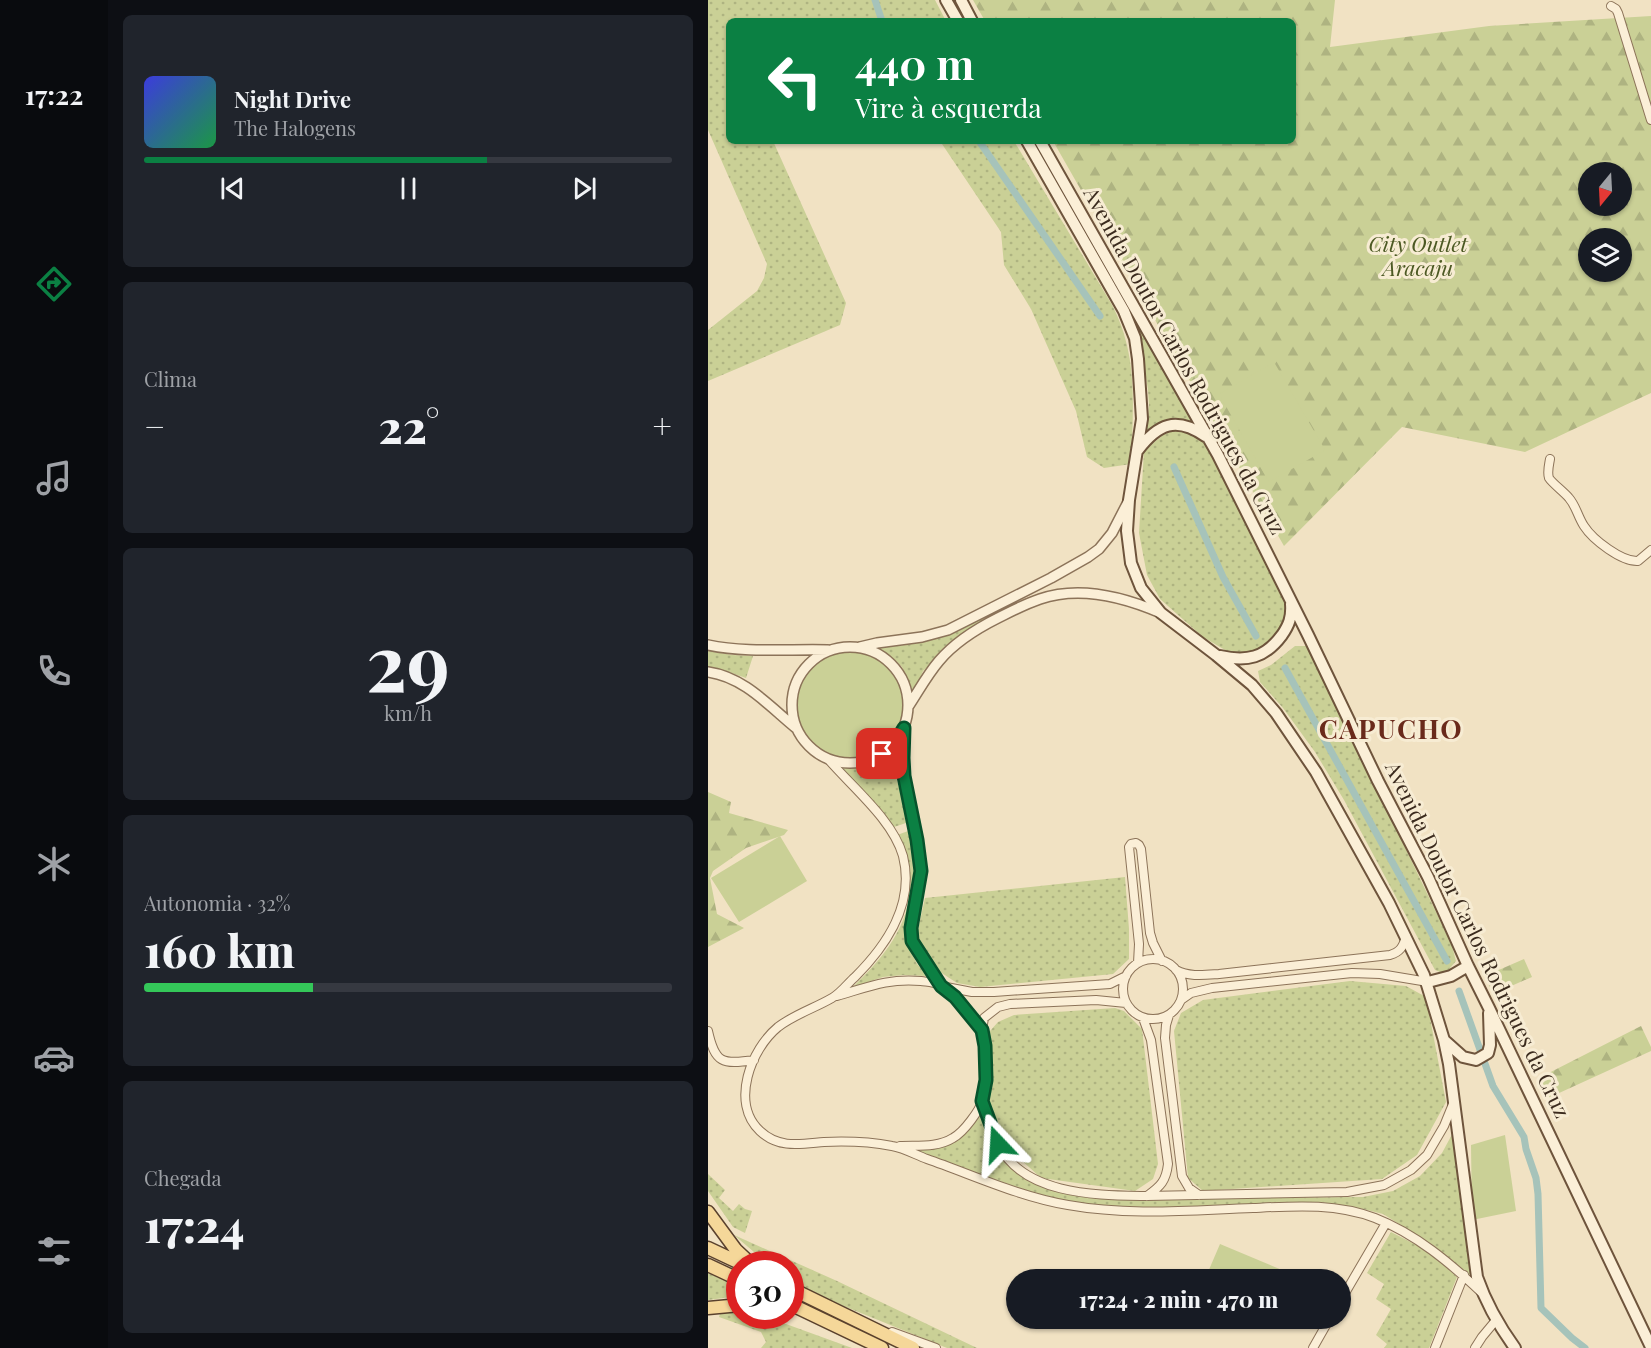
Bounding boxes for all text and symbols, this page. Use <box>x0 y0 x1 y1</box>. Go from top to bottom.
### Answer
text: 440 m <box>855 35 974 91</box>
icon: left <box>756 42 834 120</box>
text: 17:22 <box>25 76 83 112</box>
text: Night Drive <box>234 84 351 114</box>
text: Vire à esquerda <box>855 89 1042 125</box>
text: The Halogens <box>234 114 356 141</box>
north arrow <box>1578 162 1632 216</box>
map controls <box>1578 162 1632 282</box>
icon: previous <box>216 172 249 205</box>
icon: pause <box>392 172 425 205</box>
icon: next <box>568 172 601 205</box>
street label: Avenida Doutor Carlos Rodrigues da Cruz <box>1078 181 1293 539</box>
button: layers <box>1578 228 1632 282</box>
park label: City Outlet Aracaju <box>1368 229 1468 281</box>
icon: directions <box>33 263 75 305</box>
text: Clima <box>144 365 197 392</box>
text: 22° <box>379 395 439 455</box>
text: − <box>144 403 165 447</box>
text: + <box>653 403 672 447</box>
icon: music <box>33 457 75 499</box>
text: 29 <box>366 608 450 712</box>
icon: phone <box>33 650 75 692</box>
text: km/h <box>384 699 432 726</box>
district label: CAPUCHO <box>1319 710 1463 746</box>
pin <box>856 728 907 779</box>
icon: arrive <box>865 737 898 770</box>
street label: Avenida Doutor Carlos Rodrigues da Cruz <box>1380 755 1578 1122</box>
icon: climate <box>33 843 75 885</box>
text: Autonomia · 32% <box>144 889 291 916</box>
text: 160 km <box>144 919 295 979</box>
icon: car <box>33 1037 75 1079</box>
position arrow <box>966 1112 1030 1176</box>
text: Chegada <box>144 1164 222 1191</box>
text: 17:24 <box>144 1194 245 1254</box>
icon: filters <box>33 1230 75 1272</box>
speed limit sign: 30 <box>726 1251 804 1329</box>
text: 17:24 · 2 min · 470 m <box>1079 1284 1278 1314</box>

